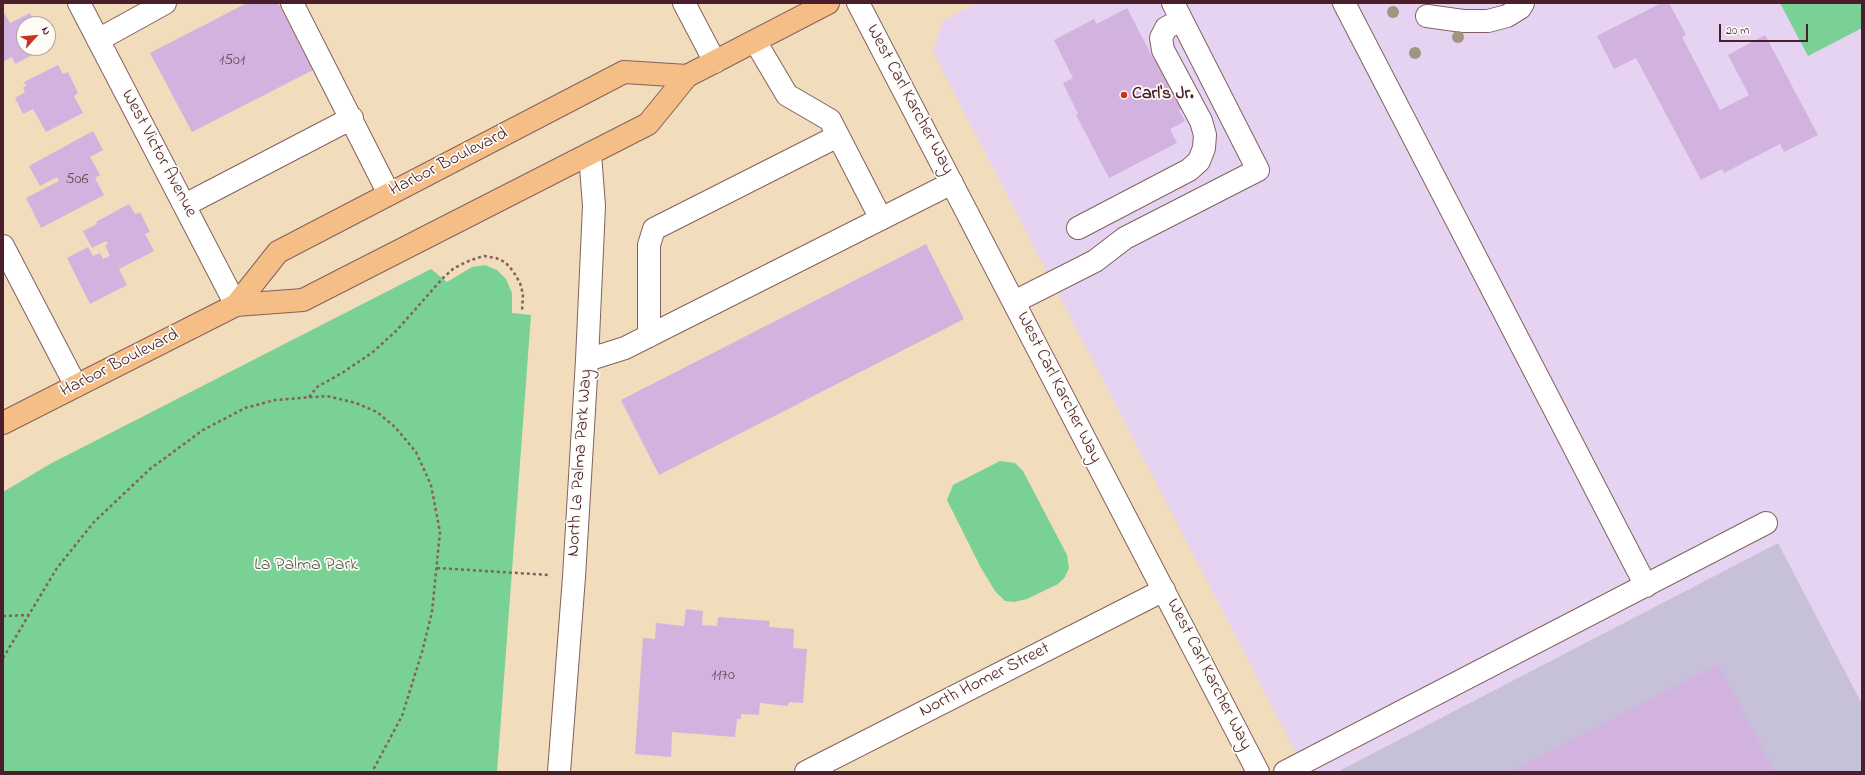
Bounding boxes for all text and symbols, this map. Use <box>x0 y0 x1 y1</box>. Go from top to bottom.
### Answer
north arrow <box>16 16 56 56</box>
scale bar <box>1721 16 1810 42</box>
street label: West Carl Karcher Way <box>860 21 958 179</box>
text: 20 m <box>1726 22 1749 40</box>
text: N <box>37 24 55 38</box>
house number: 1501 <box>219 51 245 71</box>
place label: Carl's Jr. <box>1132 84 1194 106</box>
street label: West Victor Avenue <box>115 86 201 222</box>
marker: Carl's Jr. <box>1119 90 1129 100</box>
street label: Harbor Boulevard <box>386 124 512 202</box>
house number: 506 <box>65 170 89 190</box>
street label: West Carl Karcher Way <box>1011 309 1105 467</box>
street label: Harbor Boulevard <box>57 325 183 403</box>
street label: North La Palma Park Way <box>564 368 598 558</box>
park label: La Palma Park <box>254 555 358 577</box>
street label: West Carl Karcher Way <box>1161 596 1255 754</box>
street label: North Homer Street <box>916 639 1054 723</box>
house number: 1170 <box>711 666 735 686</box>

